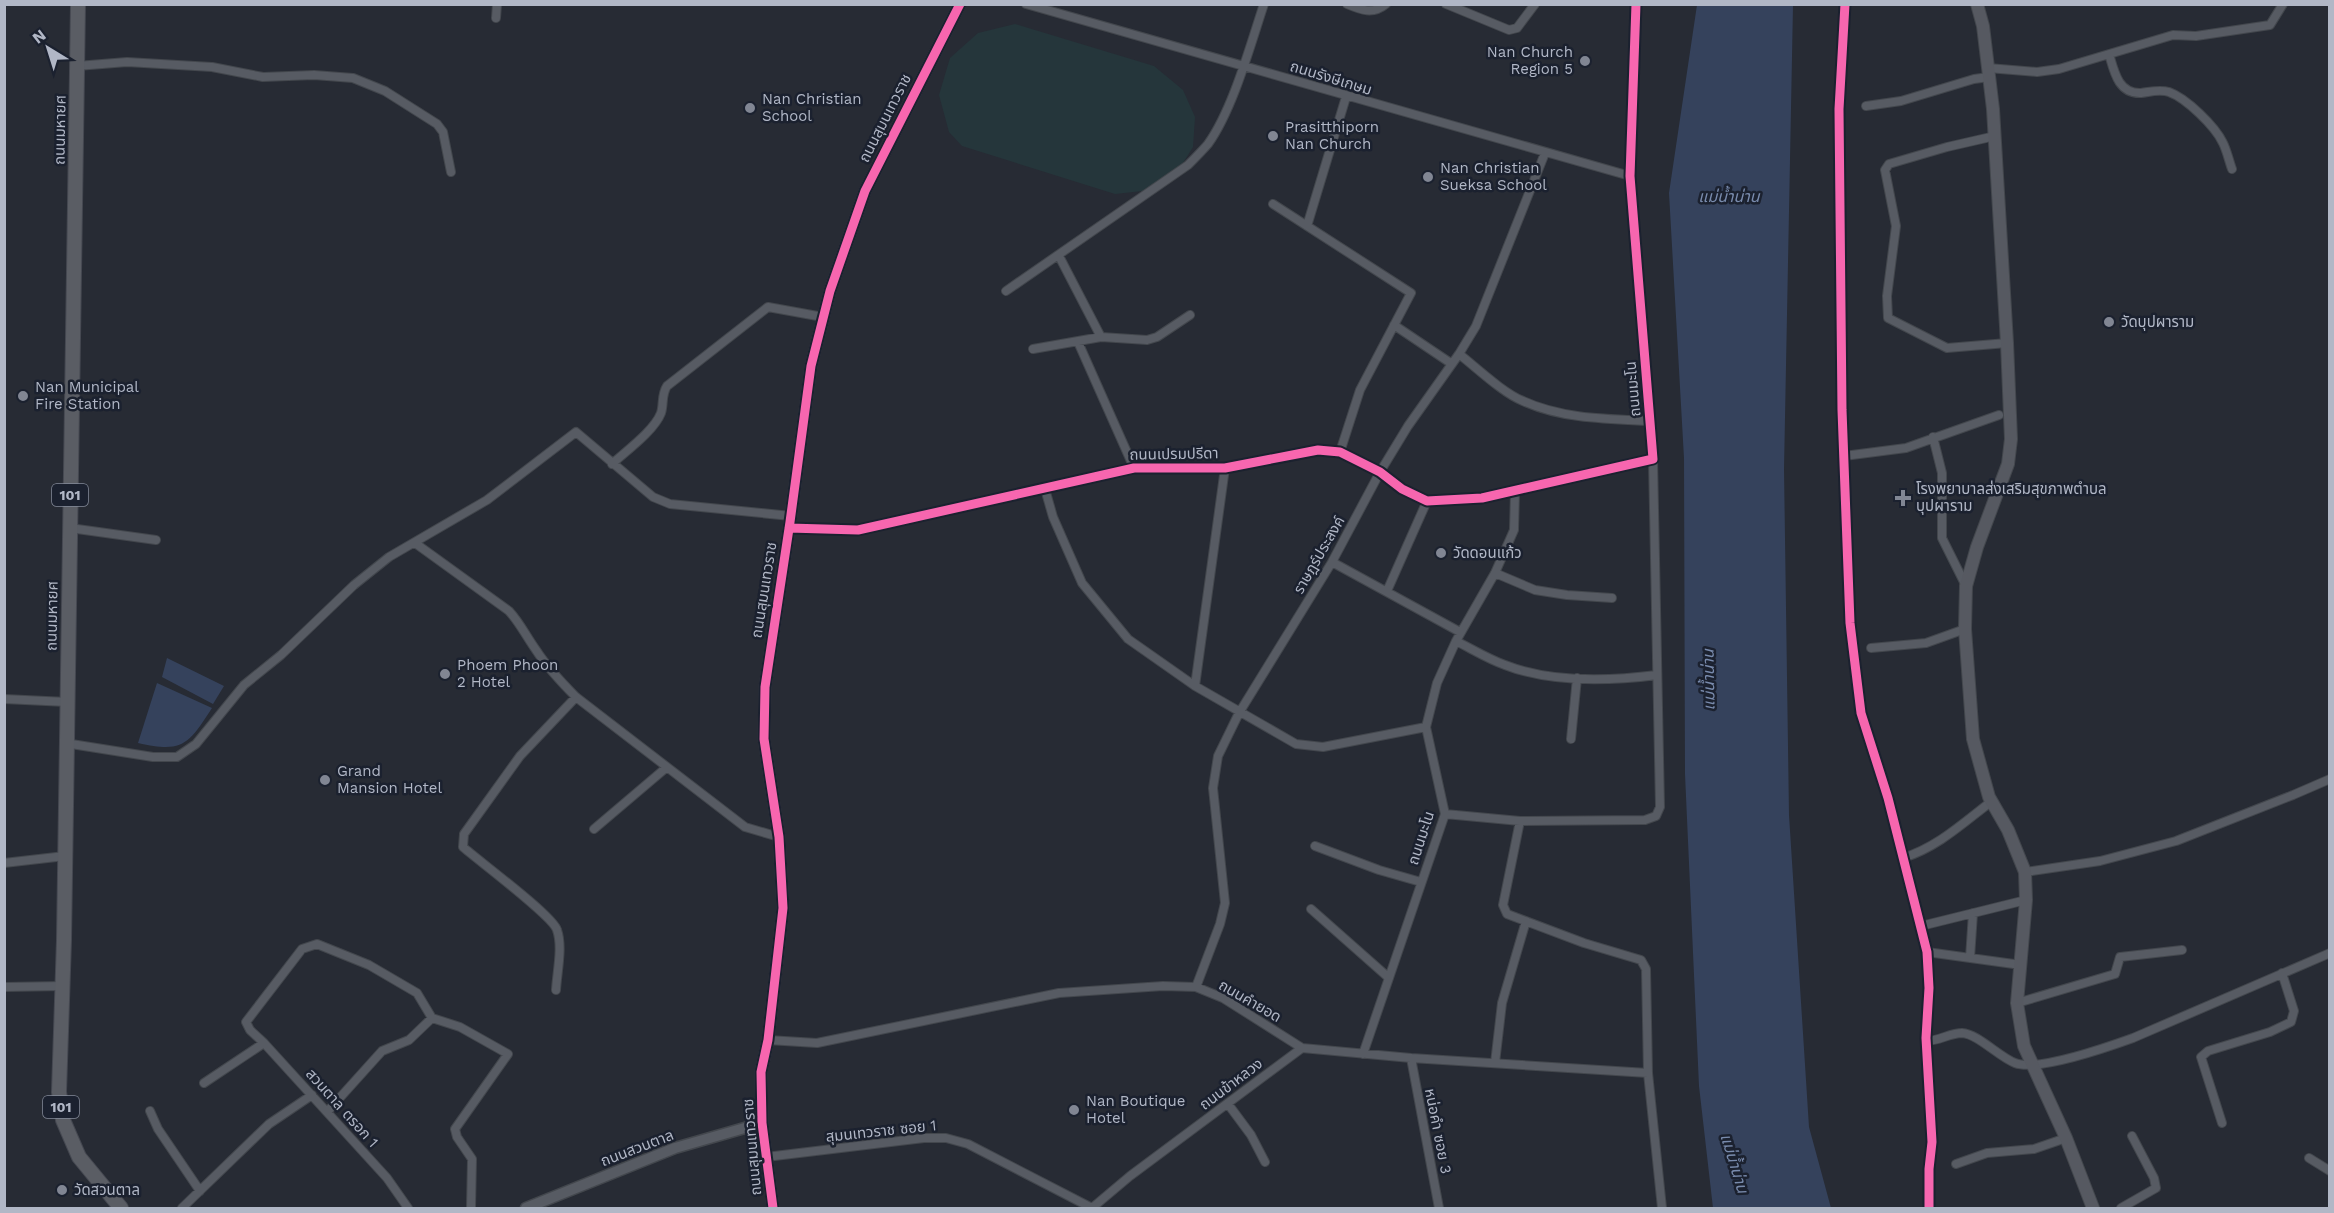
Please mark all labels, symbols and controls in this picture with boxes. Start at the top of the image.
north arrow [18,18,78,78]
text: N [29,25,50,48]
place label: Nan Church Region 5 [1487,43,1573,78]
marker: Nan Church Region 5 [1578,54,1592,68]
street label: ถนนรังษีเกษม [1288,57,1374,99]
street label: ถนนสุมนเทวราช [855,71,915,165]
place label: Nan Christian School [762,90,861,125]
street label: ถนนมหายศ [50,95,70,165]
marker: Nan Christian School [743,101,757,115]
place label: Prasitthiporn Nan Church [1285,118,1379,153]
marker: Prasitthiporn Nan Church [1266,129,1280,143]
place label: Nan Christian Sueksa School [1440,159,1547,194]
marker: Nan Christian Sueksa School [1421,170,1435,184]
water label: แม่น้ำน่าน [1698,185,1761,206]
place label: วัดบุปผาราม [2121,313,2194,331]
marker: วัดบุปผาราม [2102,315,2116,329]
street label: ถนนมะโน [1622,361,1644,417]
place label: Nan Municipal Fire Station [35,378,139,413]
marker: Nan Municipal Fire Station [16,389,30,403]
street label: ถนนเปรมปรีดา [1129,444,1219,464]
place label: โรงพยาบาลส่งเสริมสุขภาพตำบล บุปผาราม [1916,480,2107,515]
road number: 101 [52,484,88,506]
marker: โรงพยาบาลส่งเสริมสุขภาพตำบล บุปผาราม [1894,489,1912,507]
street label: ราษฎร์ประสงค์ [1290,513,1348,597]
street label: ถนนสุมนเทวราช [748,541,780,639]
place label: วัดดอนแก้ว [1453,544,1522,562]
marker: วัดดอนแก้ว [1434,546,1448,560]
street label: ถนนมหายศ [42,581,62,651]
water label: แม่น้ำน่าน [1696,648,1719,711]
place label: Phoem Phoon 2 Hotel [457,656,558,691]
marker: Phoem Phoon 2 Hotel [438,667,452,681]
place label: Grand Mansion Hotel [337,762,442,797]
marker: Grand Mansion Hotel [318,773,332,787]
street label: ถนนมะโน [1404,809,1438,867]
street label: ถนนคำยอด [1215,976,1285,1026]
street label: ถนนข้าหลวง [1196,1054,1266,1114]
street label: สวนตาล ตรอก 1 [302,1065,382,1151]
street label: หน่อคำ ซอย 3 [1421,1087,1455,1175]
place label: Nan Boutique Hotel [1086,1092,1185,1127]
road number: 101 [43,1096,79,1118]
street label: ถนนสุมนเทวราช [739,1098,765,1196]
marker: Nan Boutique Hotel [1067,1103,1081,1117]
street label: สุมนเทวราช ซอย 1 [825,1116,937,1146]
street label: ถนนสวนตาล [598,1126,676,1170]
water label: แม่น้ำน่าน [1716,1130,1755,1196]
place label: วัดสวนตาล [74,1181,140,1199]
marker: วัดสวนตาล [55,1183,69,1197]

